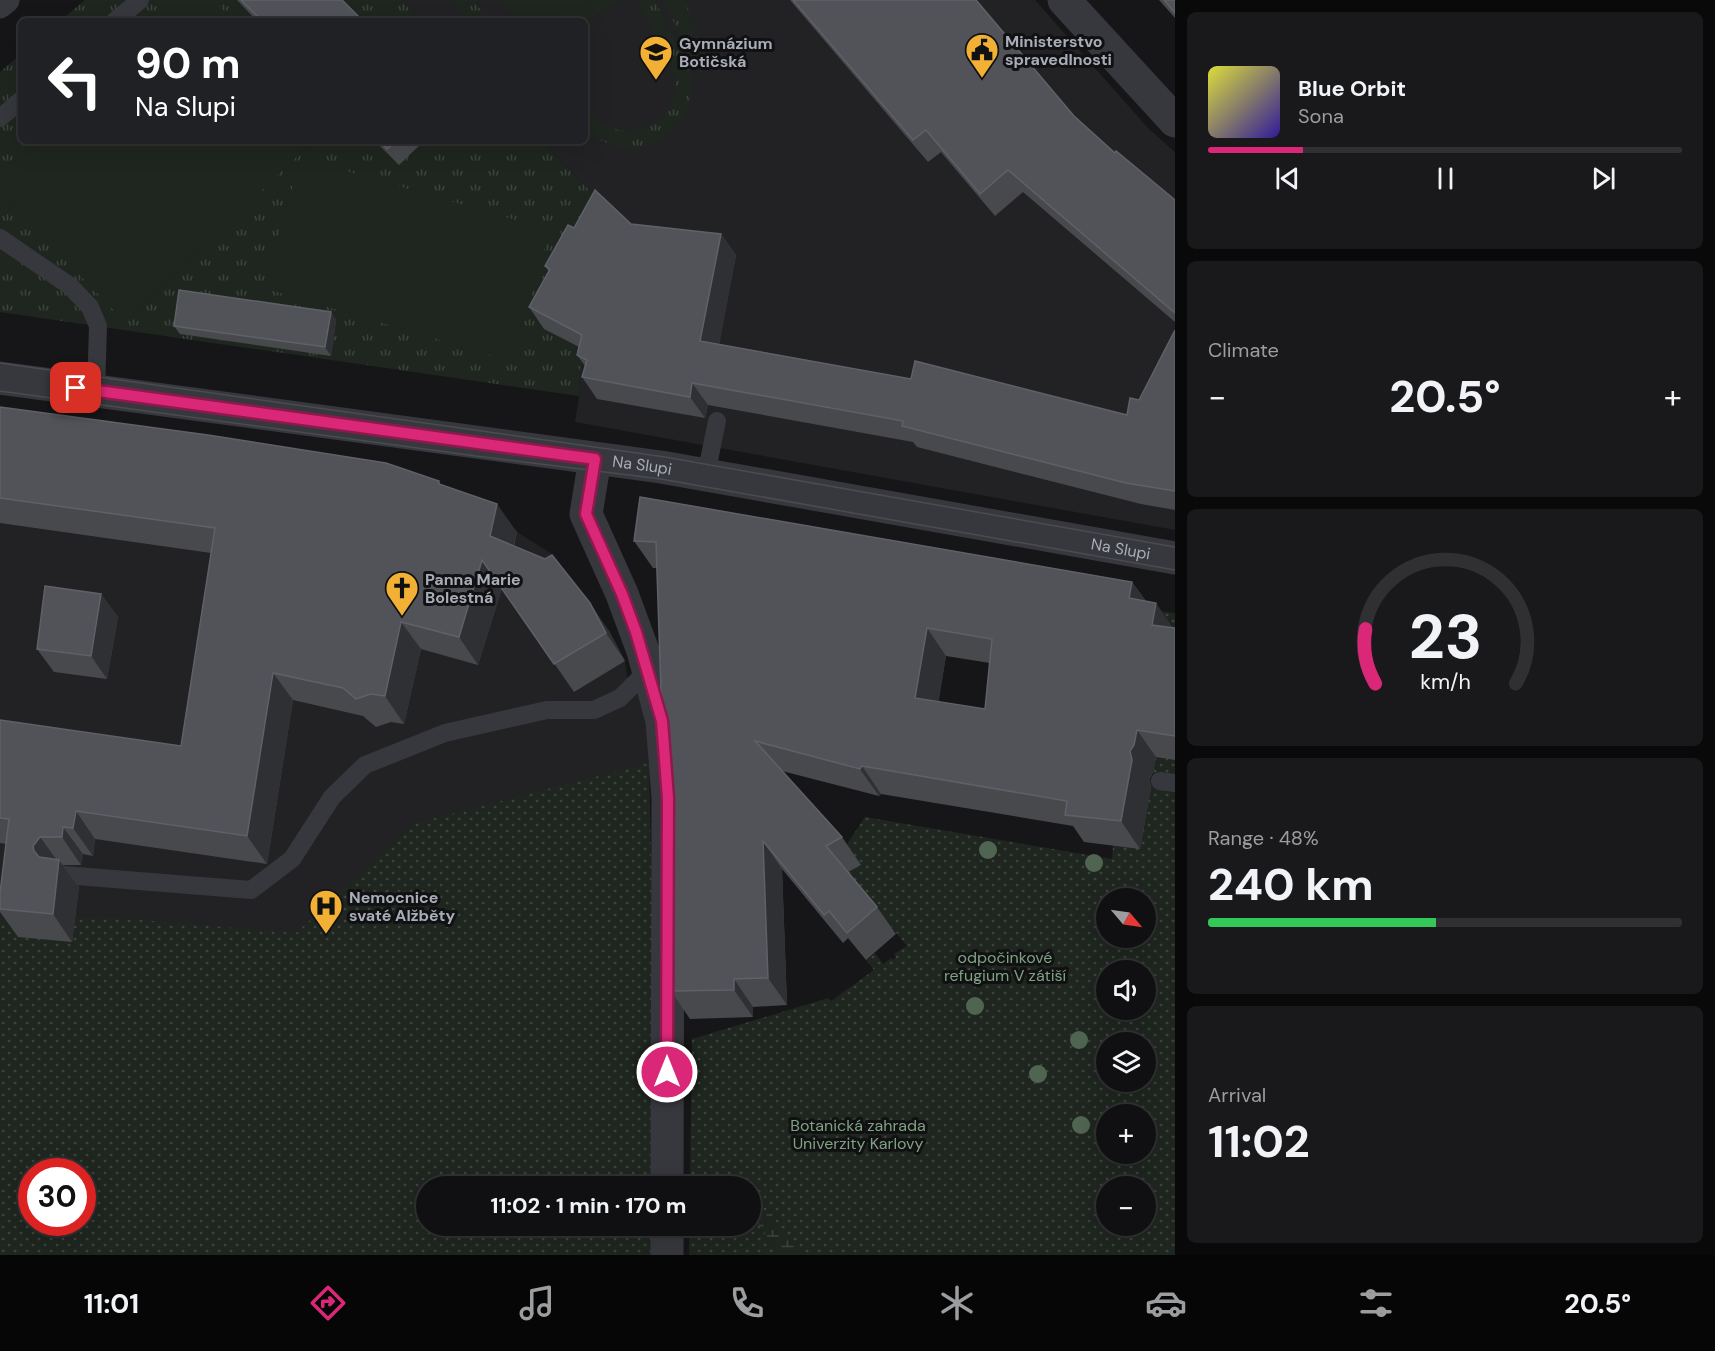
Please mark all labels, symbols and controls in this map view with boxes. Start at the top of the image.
place label: Ministerstvo spravedlnosti [1005,31,1112,70]
public building icon: Ministerstvo spravedlnosti [964,32,1000,79]
place label: Gymnázium Botičská [679,33,773,72]
school or university icon: Gymnázium Botičská [638,34,674,81]
text: 90 m [135,36,241,91]
icon: left [36,42,114,120]
text: Blue Orbit [1298,74,1406,103]
text: Na Slupi [135,89,236,124]
text: Sona [1298,103,1344,129]
icon: previous [1271,162,1304,195]
icon: pause [1429,162,1462,195]
icon: next [1587,162,1620,195]
text: Climate [1208,337,1279,363]
pin [50,362,101,413]
text: 20.5° [1389,367,1501,426]
icon: arrive [59,371,92,404]
text: − [1208,375,1226,418]
text: + [1664,375,1682,418]
street label: Na Slupi [611,450,674,479]
street label: Na Slupi [1090,533,1152,564]
place label: Panna Marie Bolestná [425,569,521,608]
church icon: Panna Marie Bolestná [384,570,420,617]
text: 23 [1408,597,1482,678]
text: km/h [1420,669,1470,697]
text: Range · 48% [1208,825,1319,851]
text: 240 km [1208,855,1374,914]
place label: Nemocnice svaté Alžběty [349,887,455,926]
hospital icon: Nemocnice svaté Alžběty [308,888,344,935]
north arrow [1096,888,1156,948]
map controls [1096,888,1156,1236]
park label: odpočinkové refugium V zátiší [944,947,1067,986]
button: sound [1096,960,1156,1020]
button: layers [1096,1032,1156,1092]
position arrow [635,1040,699,1104]
text: Arrival [1208,1082,1266,1108]
button: + [1096,1104,1156,1164]
text: 11:02 [1208,1112,1310,1171]
park label: Botanická zahrada Univerzity Karlovy [790,1115,926,1154]
speed limit sign: 30 [18,1158,96,1236]
button: − [1096,1176,1156,1236]
text: 11:02 · 1 min · 170 m [490,1191,687,1220]
icon: directions [307,1282,349,1324]
icon: music [516,1282,558,1324]
icon: phone [726,1282,768,1324]
icon: climate [936,1282,978,1324]
icon: car [1145,1282,1187,1324]
icon: filters [1355,1282,1397,1324]
text: 11:01 [84,1286,139,1321]
text: 20.5° [1564,1286,1631,1321]

